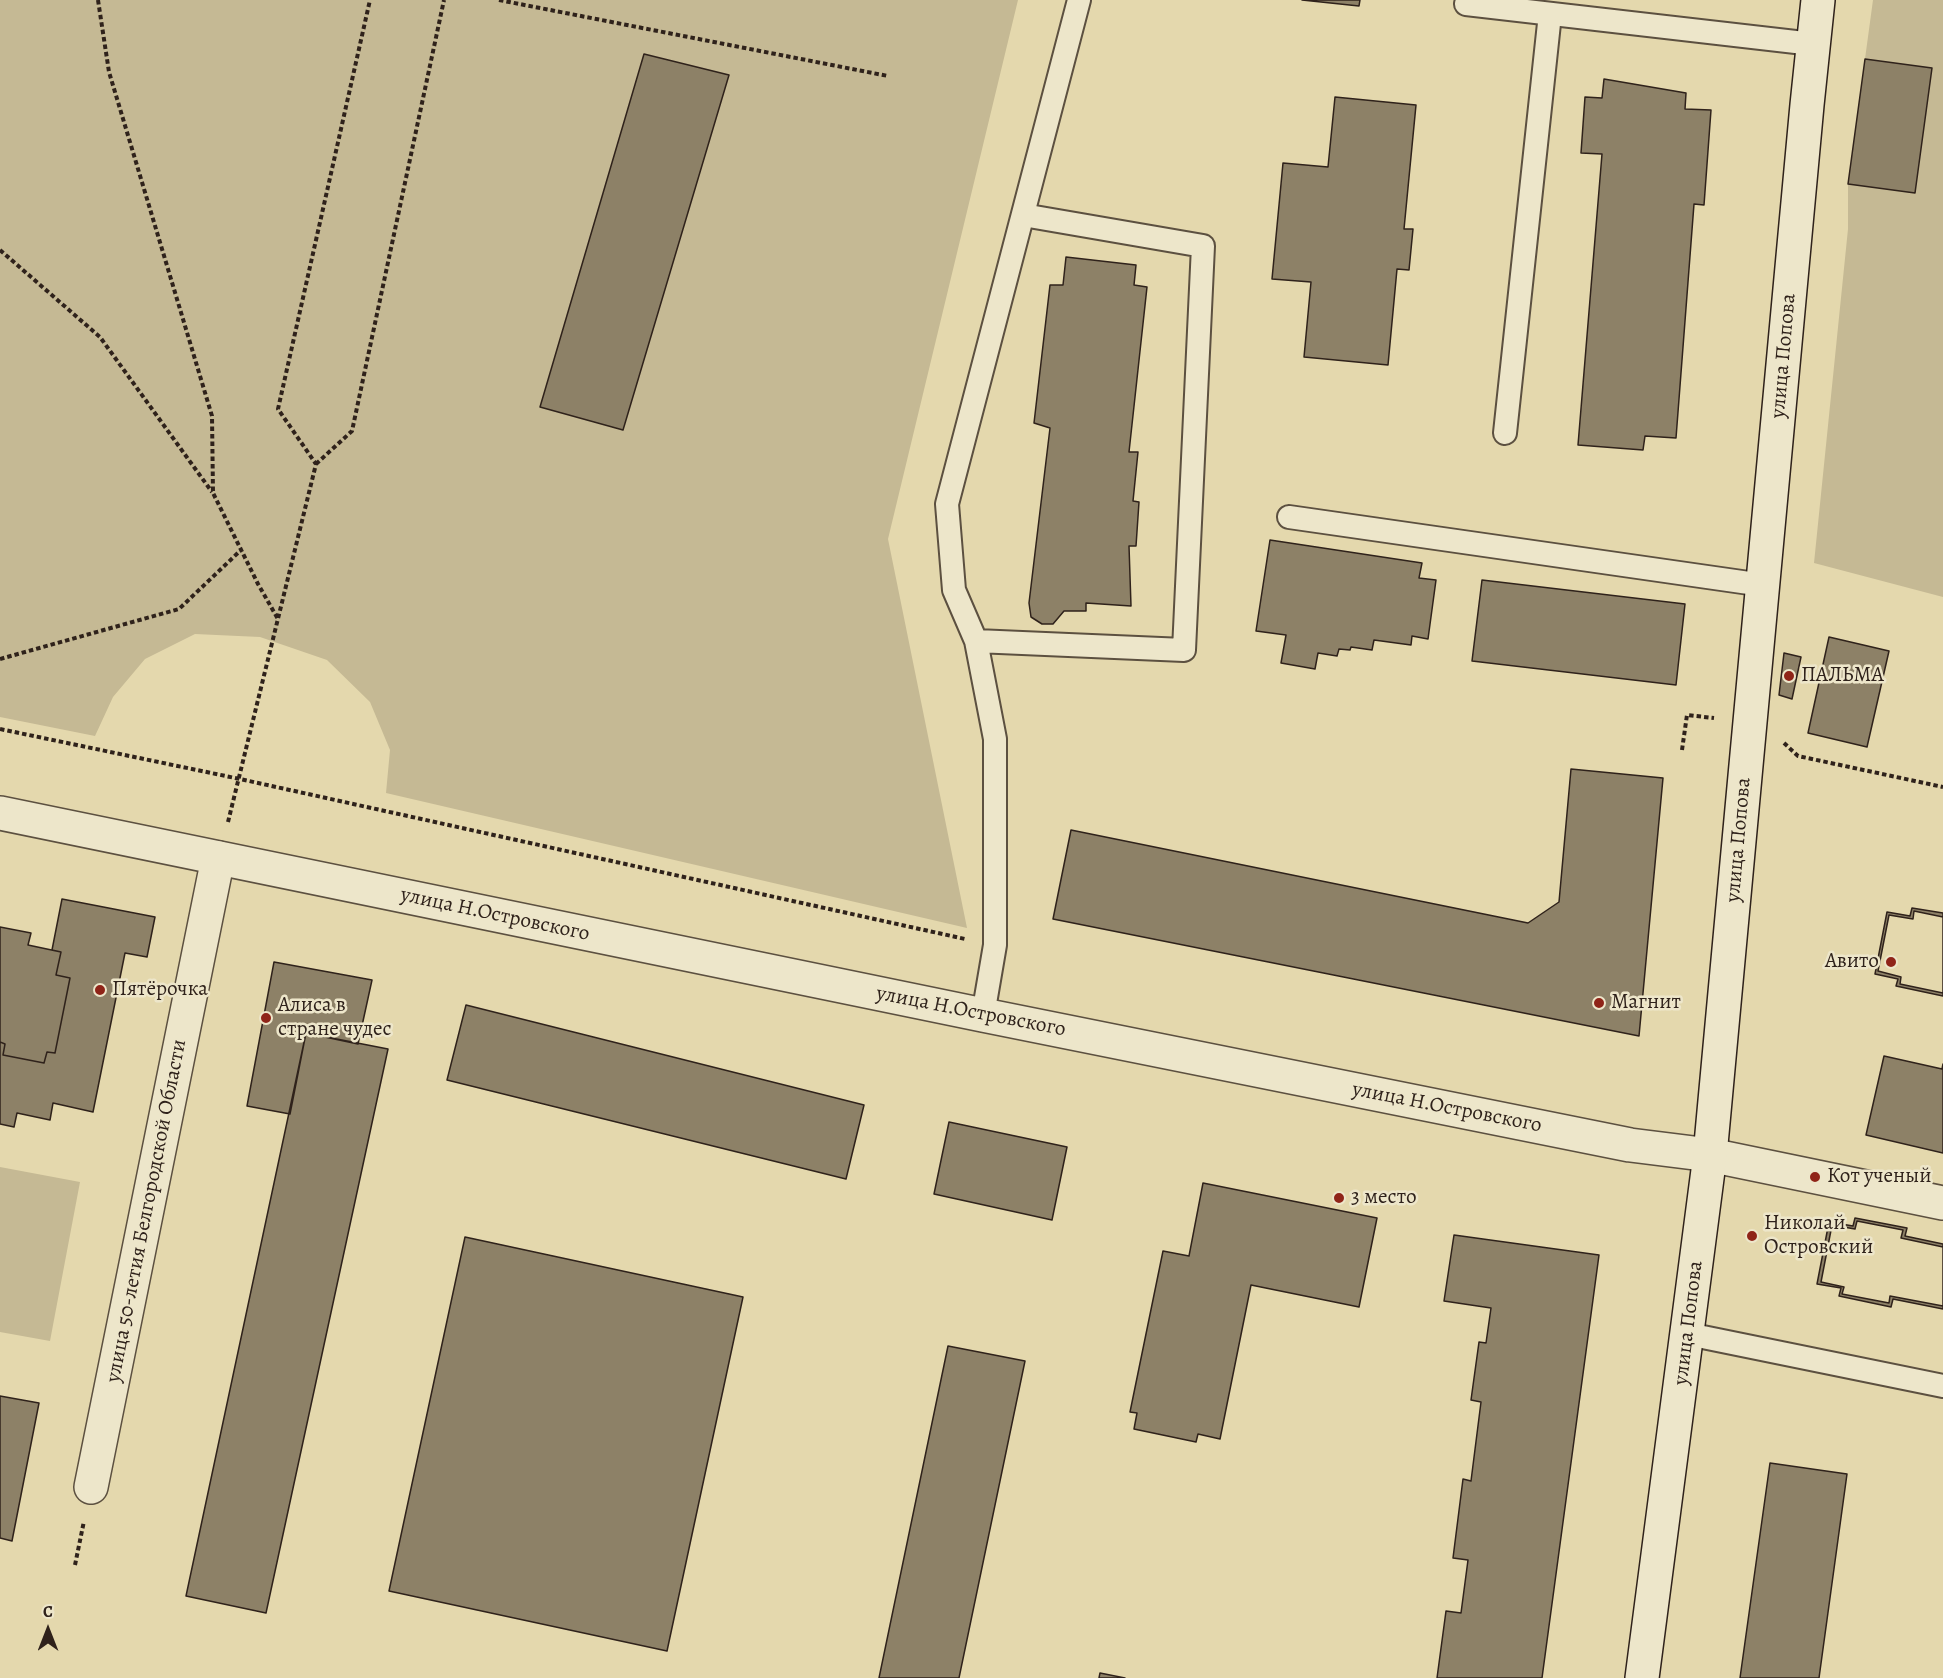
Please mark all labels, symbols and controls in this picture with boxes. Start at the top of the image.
street label: улица Попова [1766,293,1802,419]
place label: ПАЛЬМА [1801,663,1884,689]
marker: ПАЛЬМА [1782,669,1796,683]
street label: улица Попова [1721,777,1757,903]
street label: улица Н.Островского [398,883,592,947]
place label: Авито [1825,949,1879,975]
marker: Авито [1884,955,1898,969]
place label: Пятёрочка [112,977,208,1003]
street label: улица Н.Островского [874,981,1068,1043]
marker: Пятёрочка [93,983,107,997]
place label: Магнит [1611,990,1681,1016]
place label: Алиса в стране чудес [278,993,392,1043]
marker: Магнит [1592,996,1606,1010]
marker: Алиса в стране чудес [259,1011,273,1025]
street label: улица 50-летия Белгородской Области [101,1037,193,1385]
street label: улица Н.Островского [1350,1077,1544,1139]
place label: Кот ученый [1827,1164,1932,1190]
marker: Кот ученый [1808,1170,1822,1184]
place label: 3 место [1351,1185,1417,1211]
marker: 3 место [1332,1191,1346,1205]
place label: Николай Островский [1764,1211,1873,1261]
marker: Николай Островский [1745,1229,1759,1243]
street label: улица Попова [1669,1259,1709,1387]
north arrow [18,1600,78,1660]
text: С [43,1601,53,1623]

